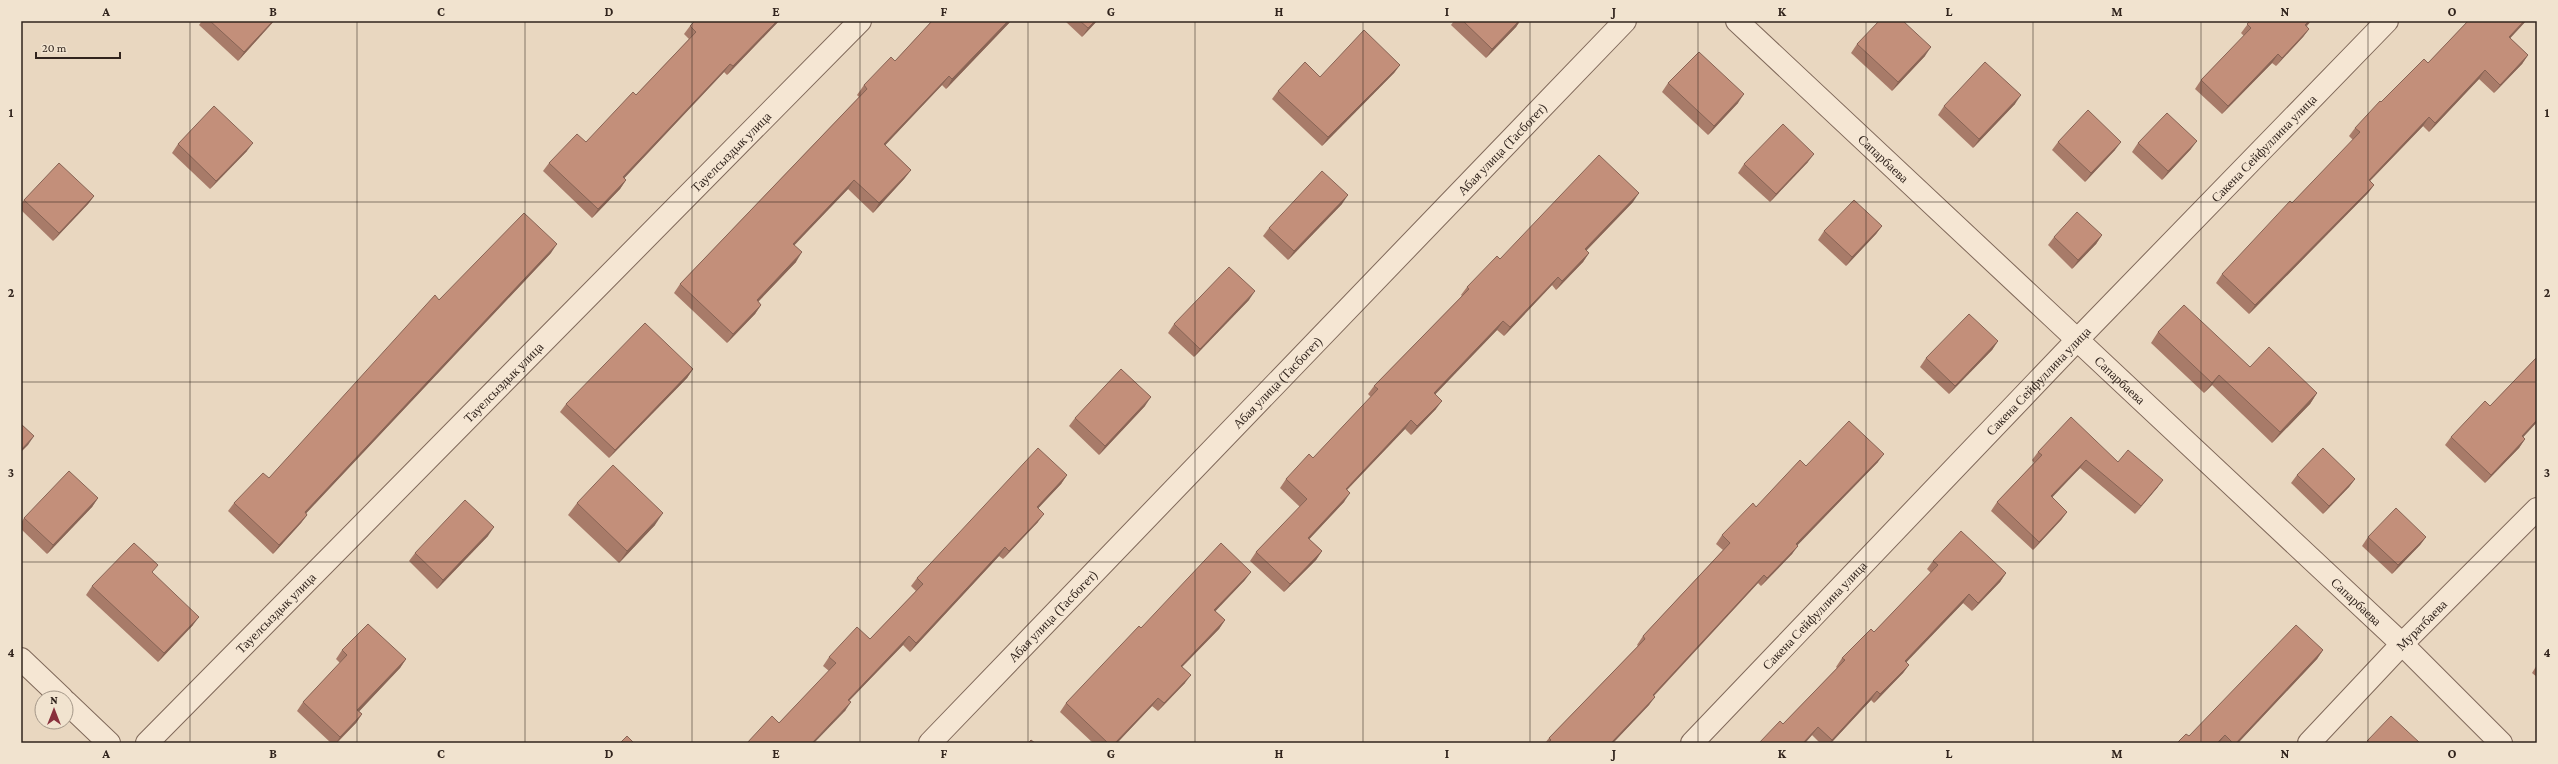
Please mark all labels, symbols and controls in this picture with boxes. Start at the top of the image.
text: A [101,4,110,19]
text: B [269,4,277,19]
text: C [437,4,445,19]
text: D [605,4,614,19]
text: E [772,4,780,19]
text: F [941,4,948,19]
text: G [1107,4,1115,19]
text: H [1275,4,1284,19]
text: I [1445,4,1449,19]
text: J [1610,4,1616,19]
text: K [1778,4,1787,19]
text: L [1946,4,1953,19]
text: M [2111,4,2123,19]
text: N [2281,4,2290,19]
text: O [2448,4,2457,19]
scale bar [36,34,120,60]
text: 20 m [42,41,67,55]
street label: Сакена Сейфуллина улица [2208,91,2319,205]
street label: Абая улица (Тасбогет) [1454,99,1551,198]
text: 1 [9,105,14,120]
text: 1 [2545,105,2550,120]
street label: Тауелсыздык улица [688,108,774,195]
street label: Сапарбаева [1855,131,1912,186]
text: 2 [8,285,15,300]
text: 2 [2544,285,2551,300]
street label: Сакена Сейфуллина улица [1983,323,2094,438]
street label: Абая улица (Тасбогет) [1230,333,1326,431]
street label: Тауелсыздык улица [460,339,546,426]
street label: Сапарбаева [2092,353,2149,407]
text: 3 [8,465,14,480]
text: 3 [2544,465,2550,480]
street label: Сакена Сейфуллина улица [1759,557,1870,672]
street label: Абая улица (Тасбогет) [1005,566,1101,665]
street label: Тауелсыздык улица [233,569,319,656]
street label: Сапарбаева [2328,574,2385,629]
street label: Муратбаева [2393,596,2450,653]
text: 4 [7,645,15,660]
text: 4 [2543,645,2551,660]
north arrow [34,690,74,730]
text: N [50,694,58,706]
text: A [101,746,110,761]
text: B [269,746,277,761]
text: C [437,746,445,761]
text: D [605,746,614,761]
text: E [772,746,780,761]
text: F [941,746,948,761]
text: G [1107,746,1115,761]
text: H [1275,746,1284,761]
text: I [1445,746,1449,761]
text: J [1610,746,1616,761]
text: K [1778,746,1787,761]
text: L [1946,746,1953,761]
text: M [2111,746,2123,761]
text: N [2281,746,2290,761]
text: O [2448,746,2457,761]

